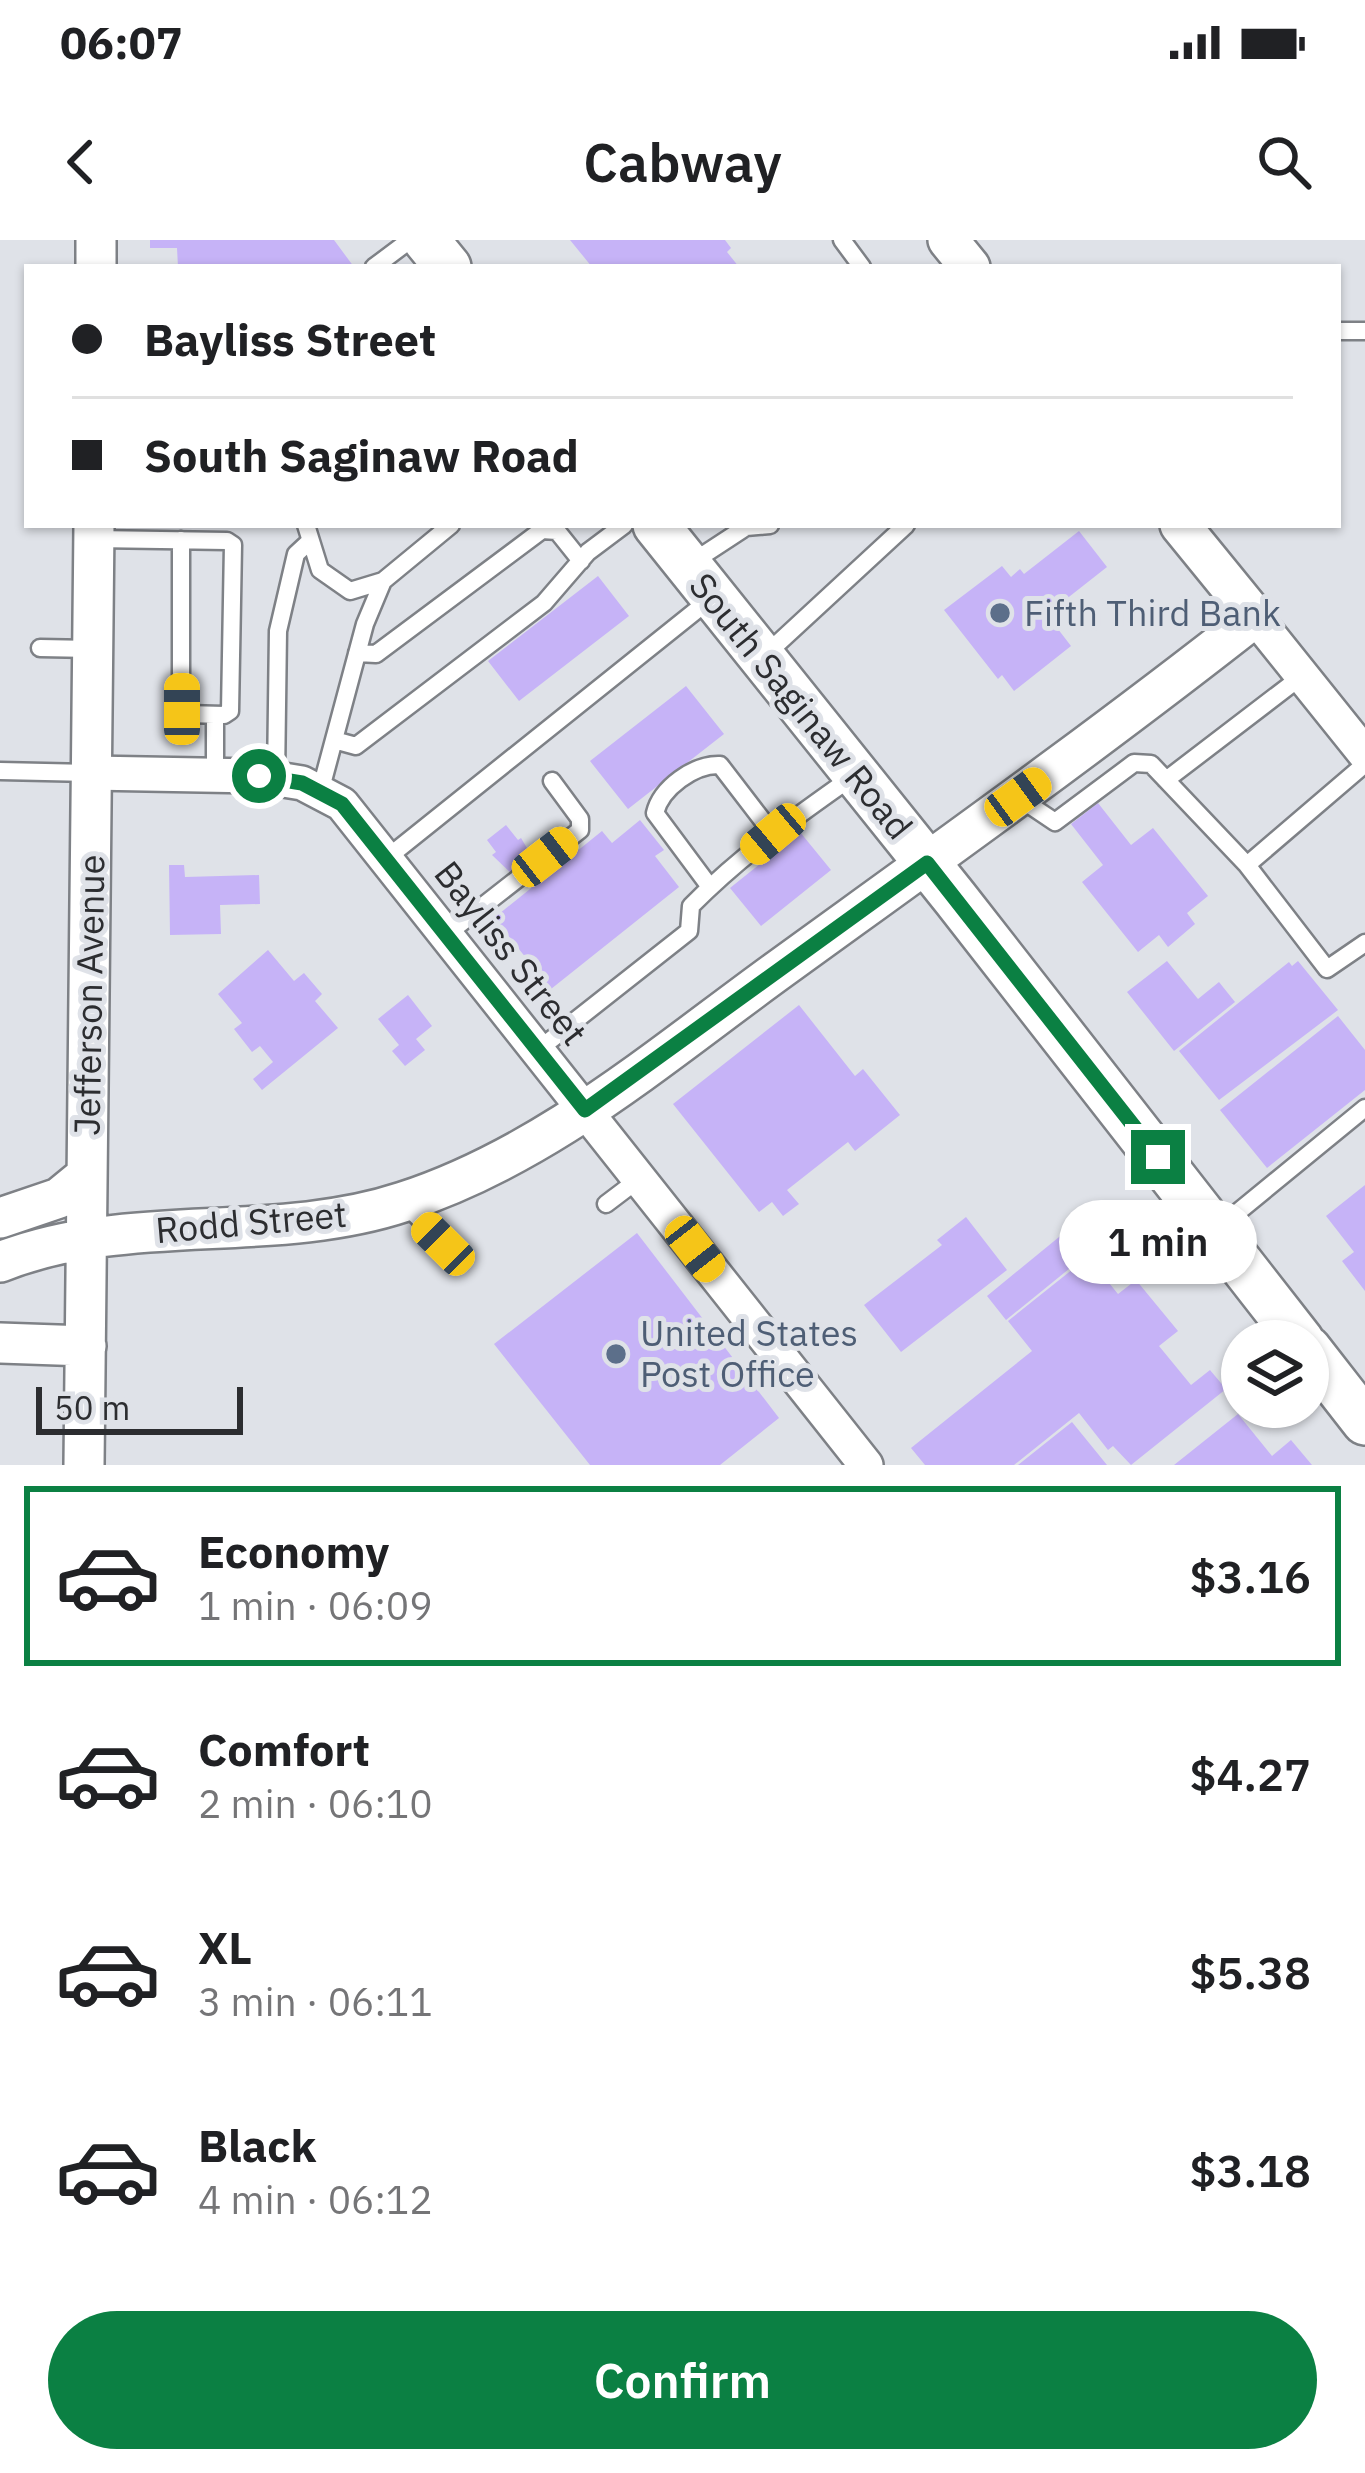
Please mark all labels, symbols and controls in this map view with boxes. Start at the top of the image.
text: 06:07 [60,13,183,71]
text: Cabway [583,127,782,197]
icon: back [48,129,114,195]
icon: search [1251,129,1317,195]
text: Bayliss Street [144,310,436,368]
text: South Saginaw Road [144,426,579,484]
street label: South Saginaw Road [679,563,923,849]
place label: Fifth Third Bank [1024,589,1281,636]
marker: Fifth Third Bank [987,600,1013,626]
car [164,673,200,745]
route start [232,749,286,803]
car [978,761,1058,833]
car [734,797,812,871]
car [506,821,584,893]
street label: Bayliss Street [425,851,598,1054]
street label: Jefferson Avenue [63,854,114,1136]
route end [1131,1130,1185,1184]
street label: Rodd Street [153,1190,348,1253]
callout: 1 min [1059,1199,1257,1283]
car [405,1206,481,1282]
car [659,1210,731,1288]
text: 1 min [1108,1216,1208,1267]
place label: United States Post Office [640,1309,858,1397]
map controls [1221,1320,1329,1428]
button: layers [1221,1320,1329,1428]
marker: United States Post Office [603,1341,629,1367]
scale bar [36,1381,243,1434]
text: 50 m [54,1386,130,1429]
icon: car [54,1522,162,1630]
text: Economy [198,1522,389,1580]
text: $3.16 [1190,1547,1311,1605]
text: 1 min · 06:09 [198,1580,433,1631]
icon: car [54,1720,162,1828]
text: Comfort [198,1720,370,1778]
text: $4.27 [1190,1745,1311,1803]
text: 2 min · 06:10 [198,1778,433,1829]
icon: car [54,1918,162,2026]
text: XL [198,1918,252,1976]
text: $5.38 [1190,1943,1311,2001]
text: 3 min · 06:11 [198,1976,433,2027]
icon: car [54,2116,162,2224]
text: Black [198,2116,317,2174]
text: $3.18 [1190,2141,1311,2199]
text: 4 min · 06:12 [198,2174,433,2225]
button: Confirm [48,2311,1317,2449]

